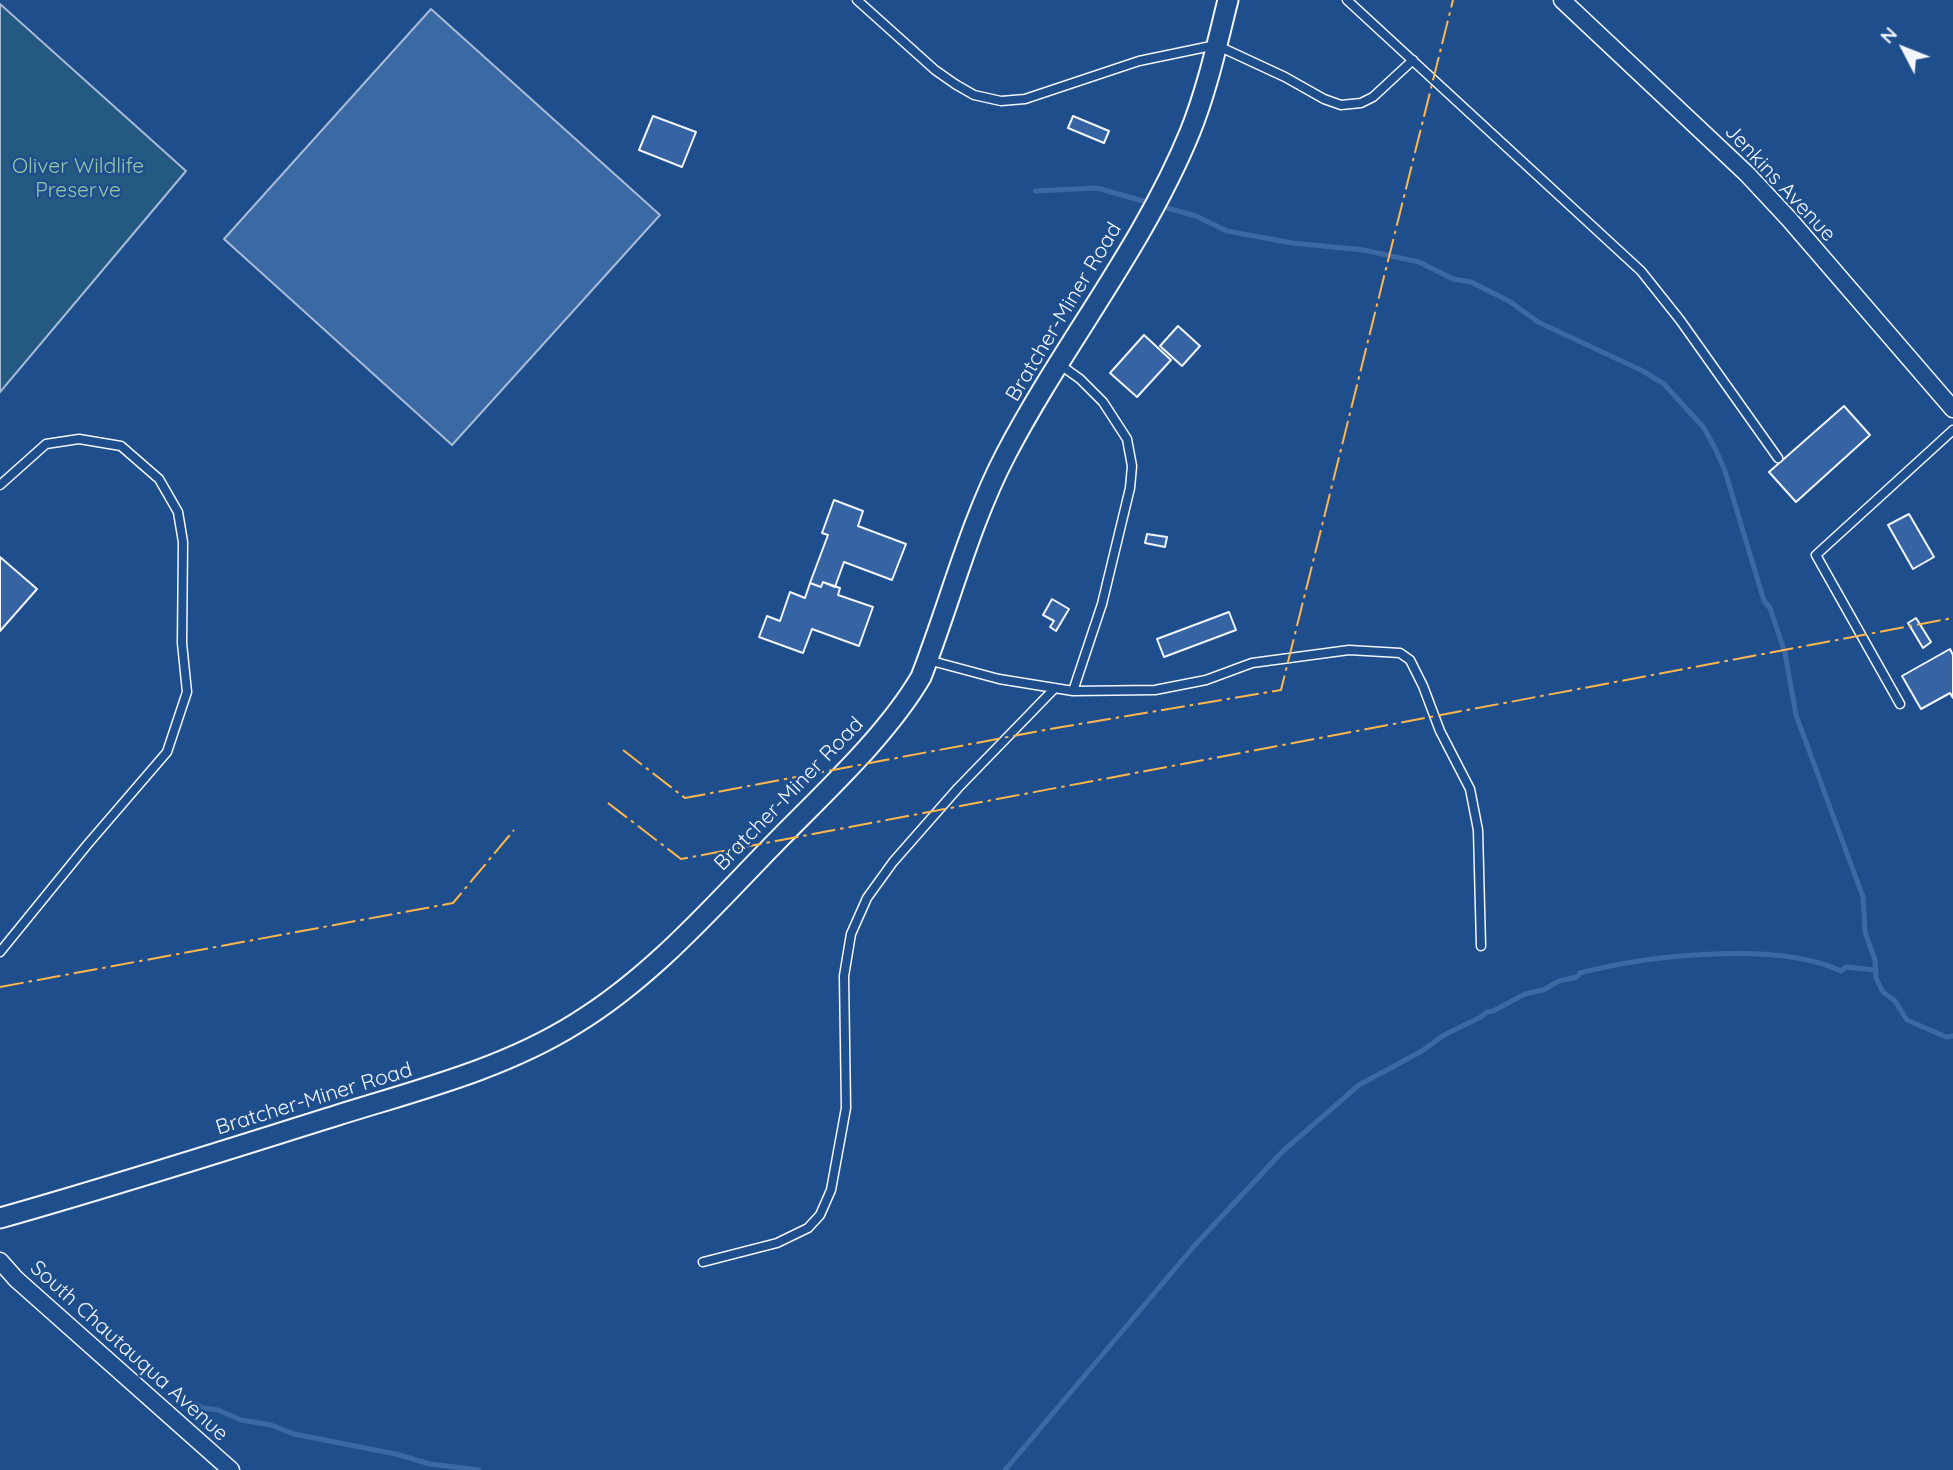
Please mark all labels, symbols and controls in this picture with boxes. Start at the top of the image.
north arrow [1869,14,1939,84]
text: N [1875,22,1902,48]
street label: Jenkins Avenue [1719,119,1841,247]
park label: Oliver Wildlife Preserve [12,154,144,204]
street label: Bratcher-Miner Road [1001,218,1127,406]
street label: Bratcher-Miner Road [709,712,869,876]
street label: Bratcher-Miner Road [213,1057,415,1141]
street label: South Chautauqua Avenue [25,1255,233,1447]

